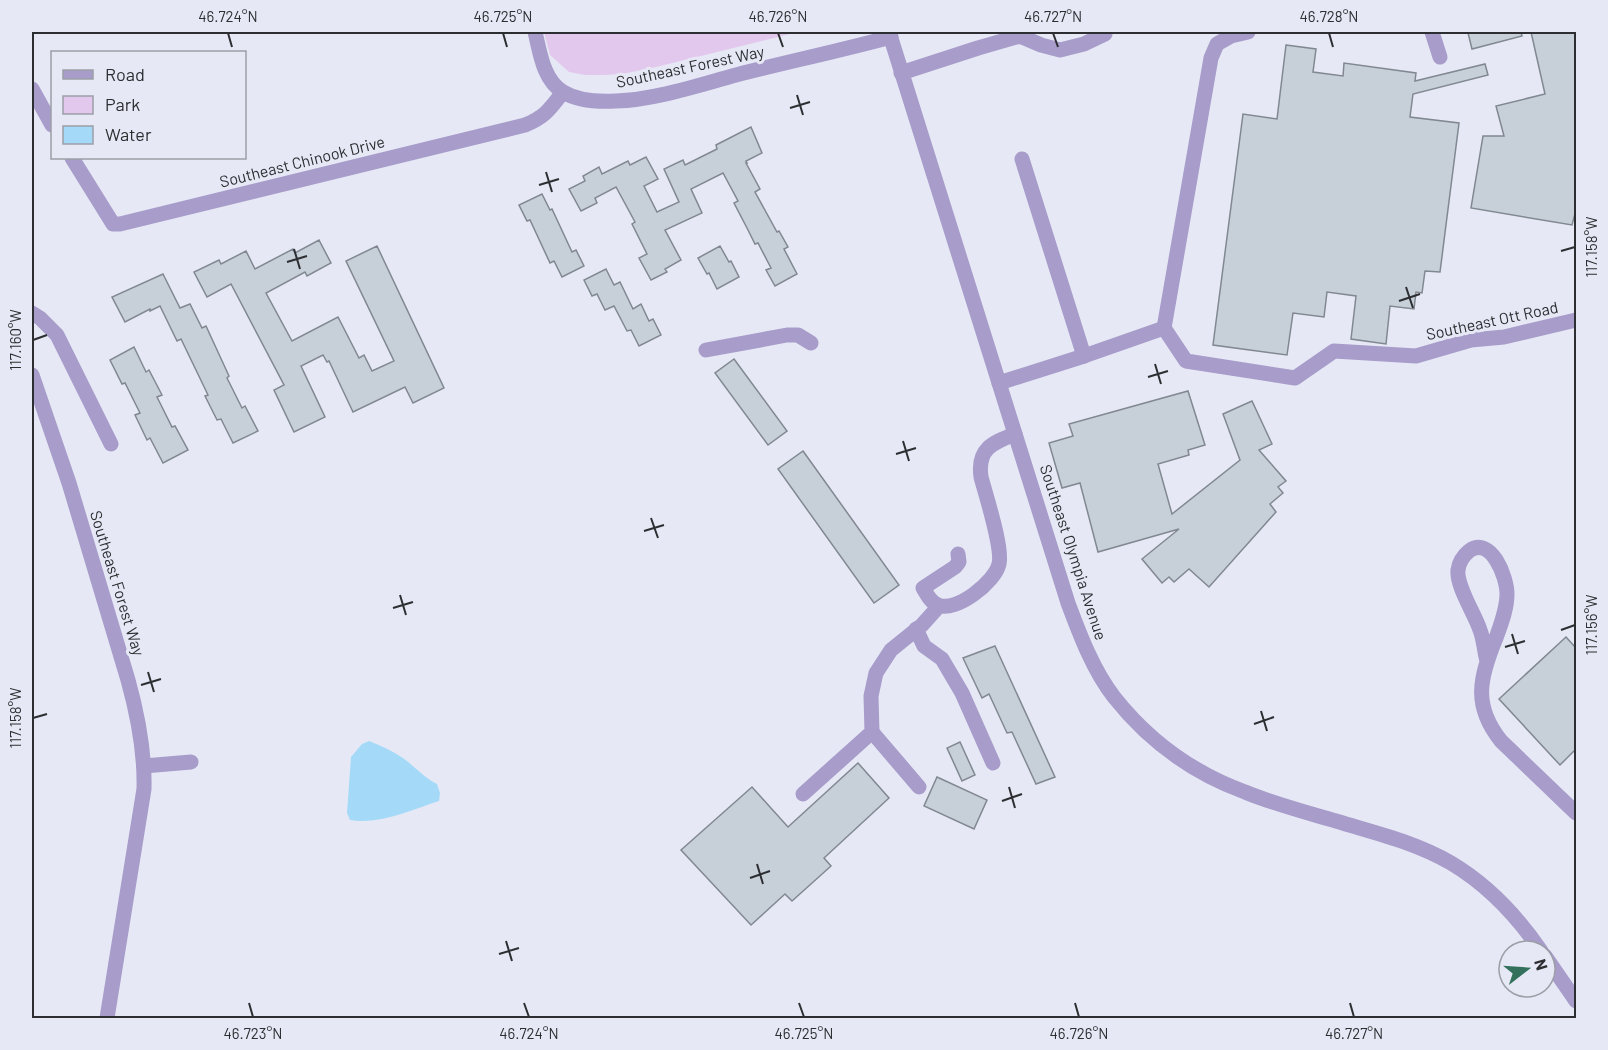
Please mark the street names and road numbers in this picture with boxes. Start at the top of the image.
street label: Southeast Forest Way [614,41,766,91]
street label: Southeast Chinook Drive [217,131,387,191]
street label: Southeast Ott Road [1424,297,1560,343]
street label: Southeast Olympia Avenue [1037,462,1111,642]
street label: Southeast Forest Way [87,508,149,659]

